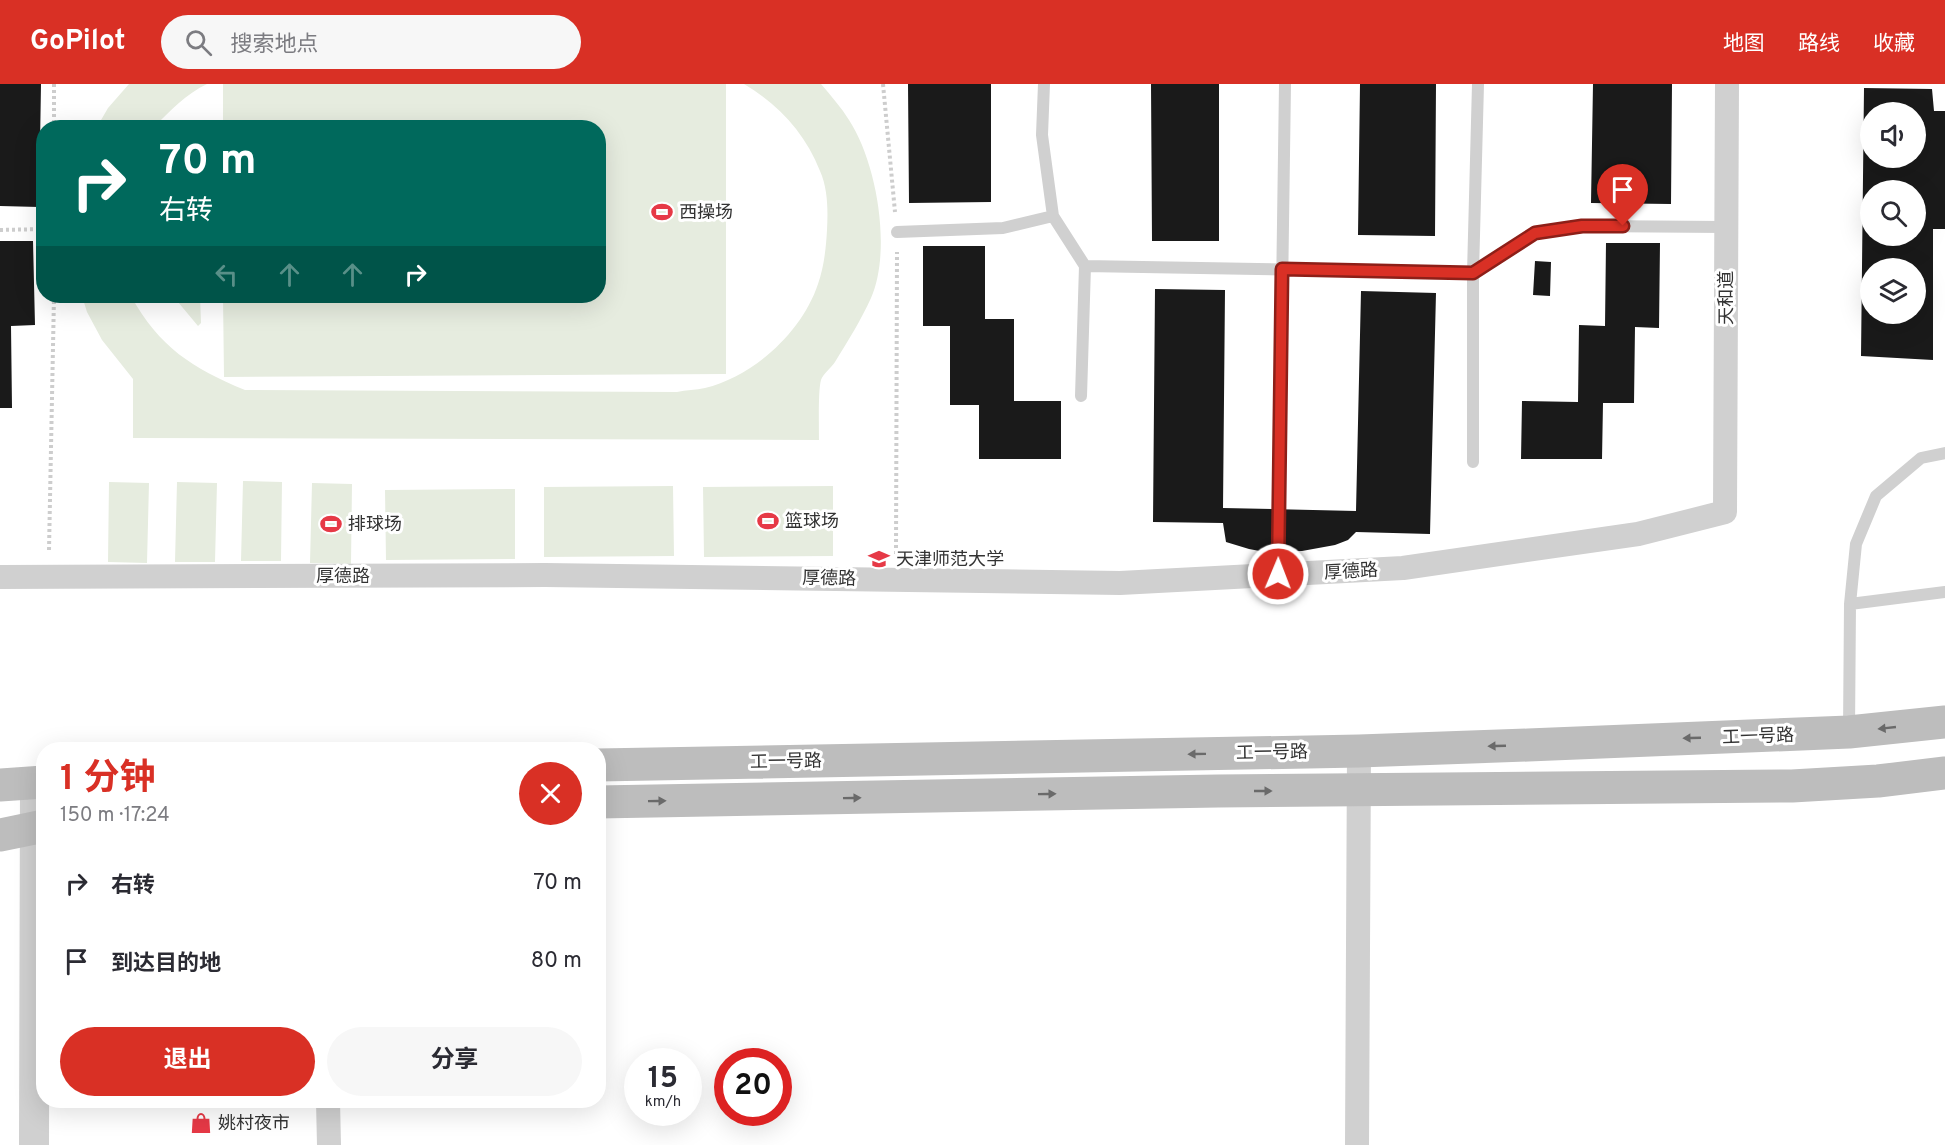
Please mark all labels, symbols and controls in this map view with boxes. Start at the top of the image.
search box [161,15,581,69]
text: GoPilot [30,24,125,60]
icon: search [182,26,215,59]
text: 地图 [1723,31,1765,58]
text: 路线 [1798,31,1840,58]
text: 收藏 [1873,31,1915,58]
text: 搜索地点 [230,32,319,59]
map controls [1860,102,1926,324]
button: sound [1860,102,1926,168]
text: 70 m [159,136,257,189]
icon: right [60,144,138,222]
pin [1597,164,1648,226]
icon: arrive [1606,173,1639,206]
button: search [1860,180,1926,246]
text: 右转 [159,195,213,229]
sports icon: 西操场 [650,200,674,224]
place label: 西操场 [679,202,733,225]
icon: left [210,258,243,291]
icon: ahead [273,258,306,291]
icon: ahead [336,258,369,291]
icon: right [399,258,432,291]
button: layers [1860,258,1926,324]
street label: 天和道 [1716,271,1739,325]
sports icon: 篮球场 [756,509,780,533]
place label: 篮球场 [785,511,839,534]
sports icon: 排球场 [319,512,343,536]
place label: 排球场 [348,514,402,537]
position arrow [1246,542,1310,606]
school or university icon: 天津师范大学 [867,547,891,571]
place label: 天津师范大学 [896,549,1004,572]
street label: 厚德路 [1324,560,1379,585]
street label: 厚德路 [316,566,370,589]
street label: 厚德路 [802,568,856,591]
one-way arrow [1877,723,1896,733]
street label: 工一号路 [1722,725,1794,750]
one-way arrow [1683,734,1702,743]
street label: 工一号路 [1236,741,1308,766]
one-way arrow [1488,742,1507,751]
one-way arrow [1188,749,1207,758]
street label: 工一号路 [750,750,822,775]
text: 1 分钟 [60,757,155,803]
button: close [519,762,582,825]
one-way arrow [1253,786,1272,796]
one-way arrow [1037,789,1056,799]
one-way arrow [842,793,861,802]
one-way arrow [647,796,666,806]
text: 150 m · 17:24 [60,803,170,829]
icon: right [60,867,93,900]
text: 70 m [533,870,582,897]
text: 右转 [111,873,155,900]
icon: arrive [60,945,93,978]
text: 80 m [531,948,582,975]
text: 到达目的地 [111,951,221,978]
button: 退出 [60,1027,315,1096]
button: 分享 [327,1027,582,1096]
speed limit sign: 20 [714,1048,792,1126]
text: 15 [648,1061,678,1098]
text: km/h [645,1093,681,1112]
shop icon: 姚村夜市 [189,1111,213,1135]
place label: 姚村夜市 [218,1113,290,1136]

